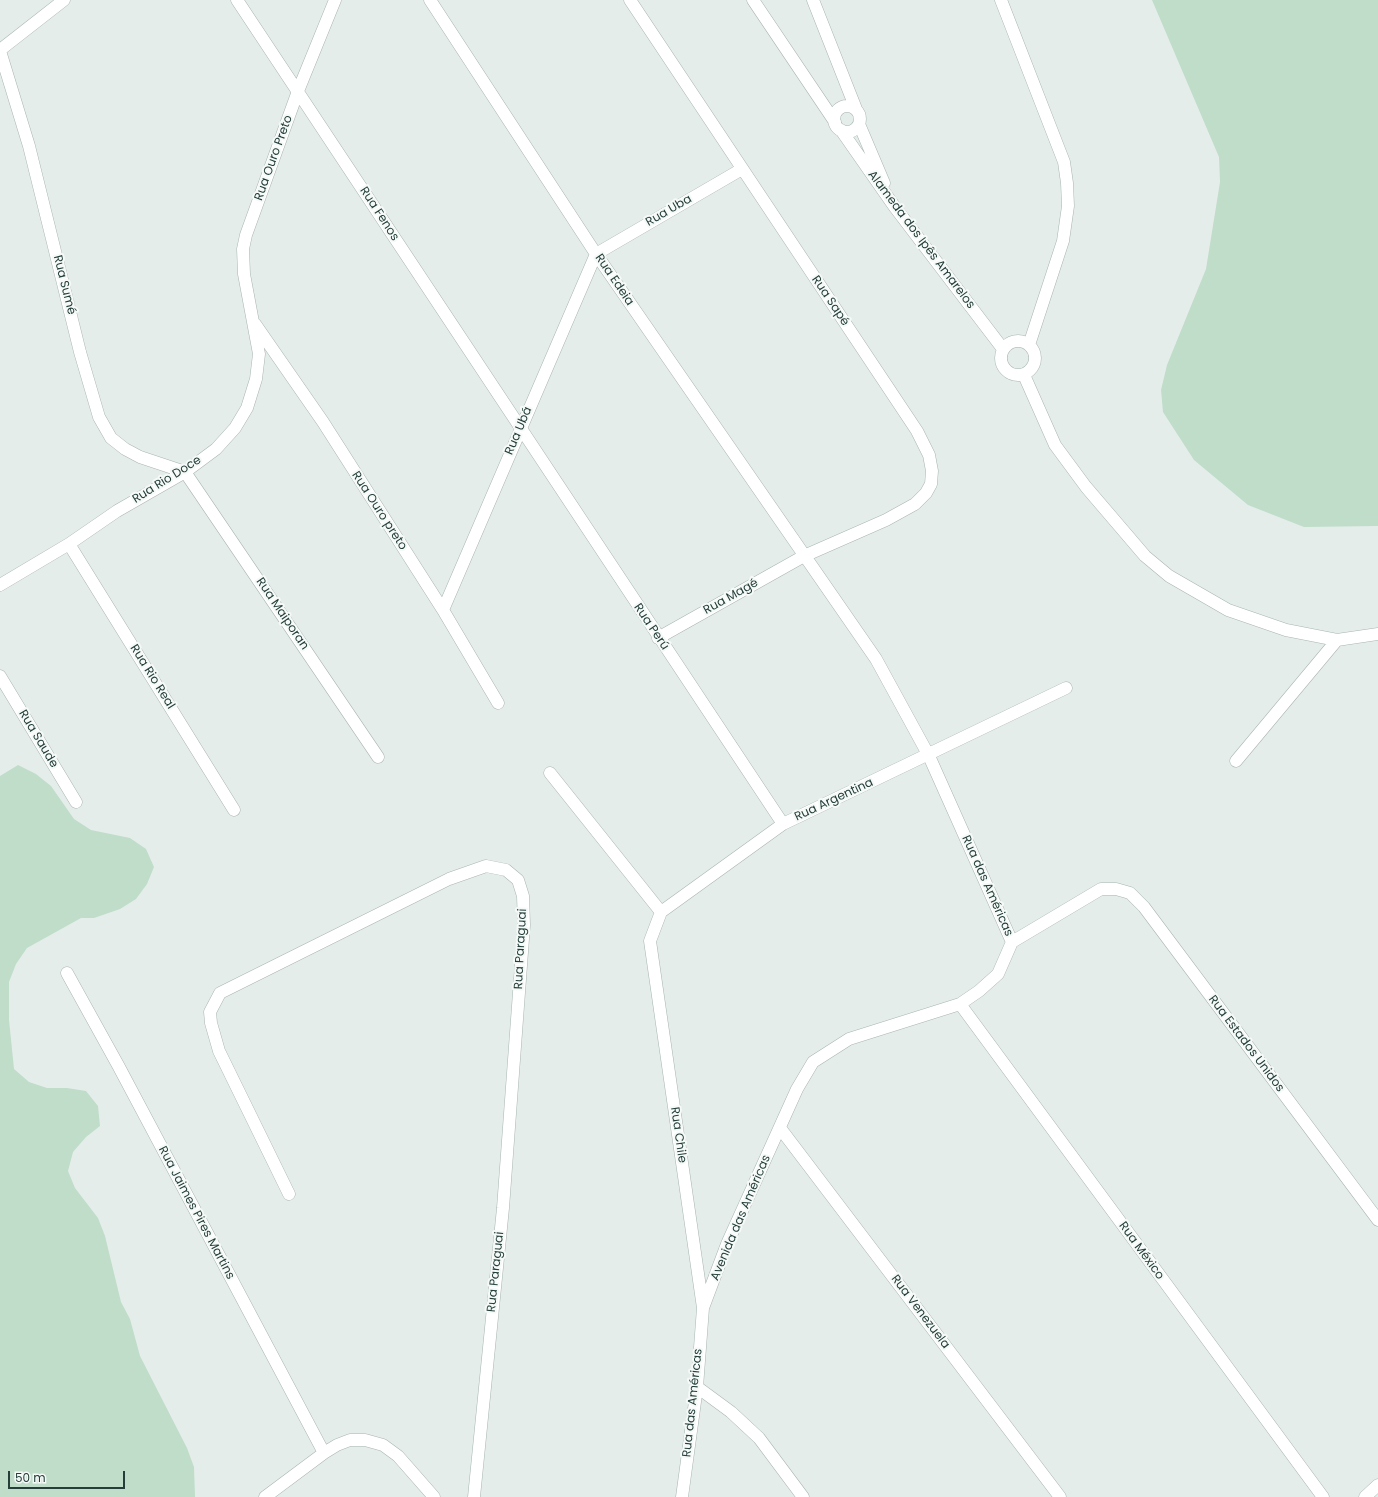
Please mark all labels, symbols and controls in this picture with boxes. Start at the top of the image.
street label: Rua Ouro Preto [252,113,296,203]
street label: Alameda dos Ipês Amarelos [864,168,978,312]
street label: Rua Fenos [356,184,402,244]
street label: Rua Uba [643,192,695,230]
street label: Rua Edeia [592,251,636,309]
street label: Rua Sumé [50,254,78,316]
street label: Rua Sapé [808,273,852,329]
street label: Rua Ubá [502,405,536,457]
street label: Rua Rio Doce [130,453,204,507]
street label: Rua Ouro preto [348,469,410,553]
street label: Rua Maiporan [253,575,311,653]
street label: Rua Magé [701,576,761,618]
street label: Rua Perú [630,601,672,653]
street label: Rua Rio Real [126,642,178,712]
street label: Rua Saude [15,708,61,770]
street label: Rua Argentina [792,775,876,825]
street label: Rua das Américas [958,833,1016,939]
street label: Rua Paraguai [512,908,530,990]
street label: Rua Estados Unidos [1205,993,1287,1095]
street label: Rua Chile [667,1106,689,1164]
street label: Rua Jaimes Pires Martins [155,1144,237,1282]
street label: Avenida das Américas [708,1153,774,1283]
street label: Rua México [1115,1219,1167,1283]
street label: Rua Paraguai [485,1231,507,1313]
street label: Rua Venezuela [888,1272,952,1352]
street label: Rua das Américas [680,1348,706,1458]
scale bar [10,1463,127,1489]
text: 50 m [15,1469,46,1486]

